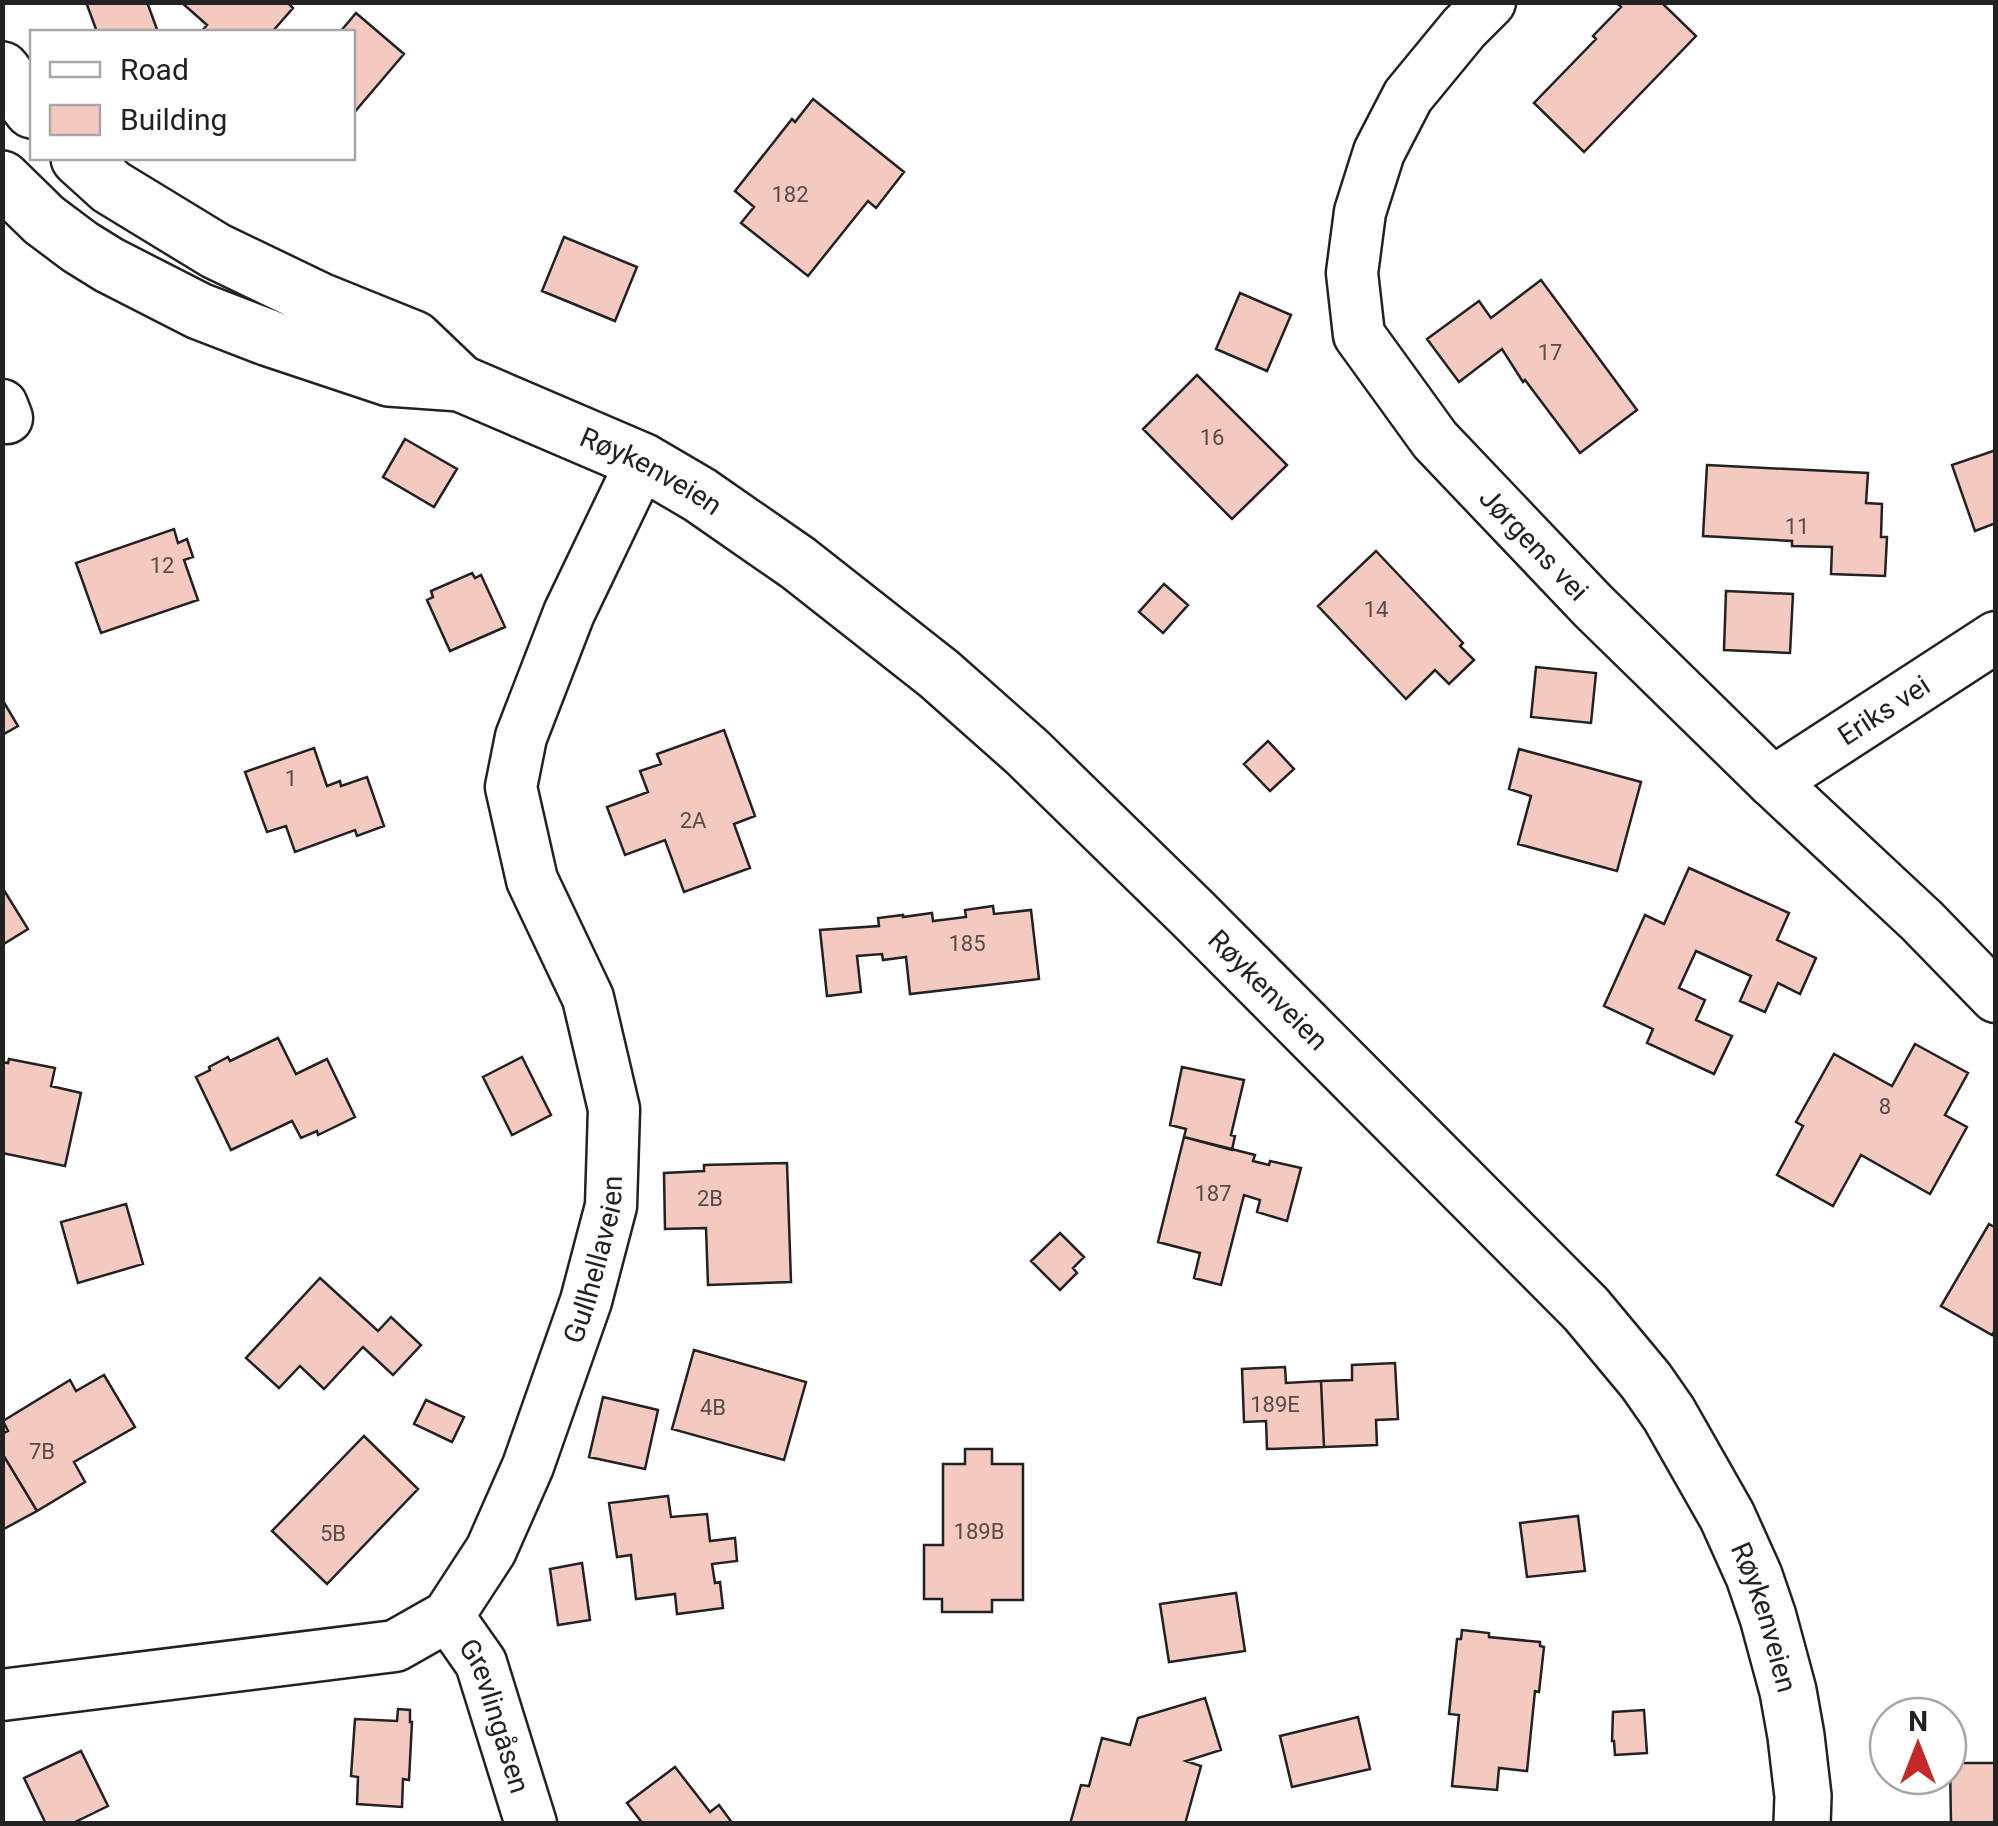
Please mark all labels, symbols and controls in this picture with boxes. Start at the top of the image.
legend [30,30,355,160]
text: Road [120,52,189,87]
text: Building [120,102,227,137]
house number: 182 [771,182,809,207]
house number: 17 [1538,340,1562,365]
street label: Røykenveien [575,420,728,522]
house number: 16 [1200,425,1224,450]
street label: Jørgens vei [1473,481,1595,607]
house number: 11 [1785,514,1809,539]
house number: 12 [150,553,174,578]
house number: 14 [1364,597,1388,622]
street label: Eriks vei [1832,668,1936,752]
house number: 1 [285,766,297,791]
house number: 2A [680,808,707,833]
street label: Røykenveien [1202,923,1335,1057]
house number: 185 [948,931,986,956]
house number: 8 [1879,1094,1891,1119]
street label: Gullhellaveien [556,1175,628,1348]
house number: 187 [1194,1181,1232,1206]
house number: 2B [697,1186,723,1211]
house number: 189E [1250,1392,1300,1417]
house number: 4B [700,1395,726,1420]
house number: 7B [29,1439,55,1464]
house number: 189B [954,1519,1004,1544]
house number: 5B [320,1521,346,1546]
street label: Røykenveien [1724,1537,1804,1696]
street label: Grevlingåsen [452,1632,537,1797]
north arrow [1868,1696,1968,1796]
text: N [1908,1705,1928,1738]

